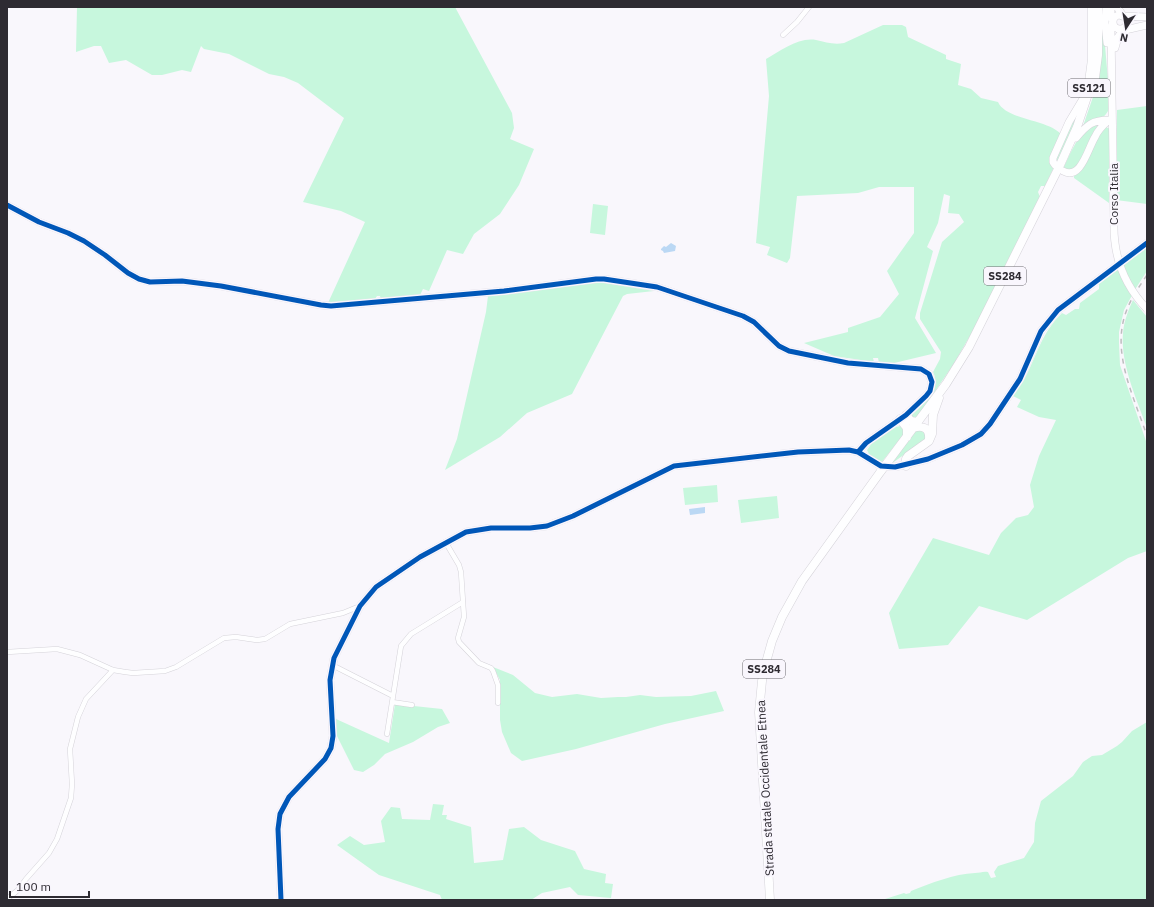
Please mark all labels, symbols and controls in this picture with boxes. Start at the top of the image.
north arrow [1106,8,1146,48]
text: N [1119,30,1129,45]
road number: SS121 [1068,79,1110,97]
street label: Corso Italia [1106,162,1121,225]
road number: SS284 [984,267,1026,285]
road number: SS284 [743,660,785,678]
street label: Strada statale Occidentale Etnea [753,699,777,876]
scale bar [10,873,89,899]
text: 100 m [16,879,51,894]

